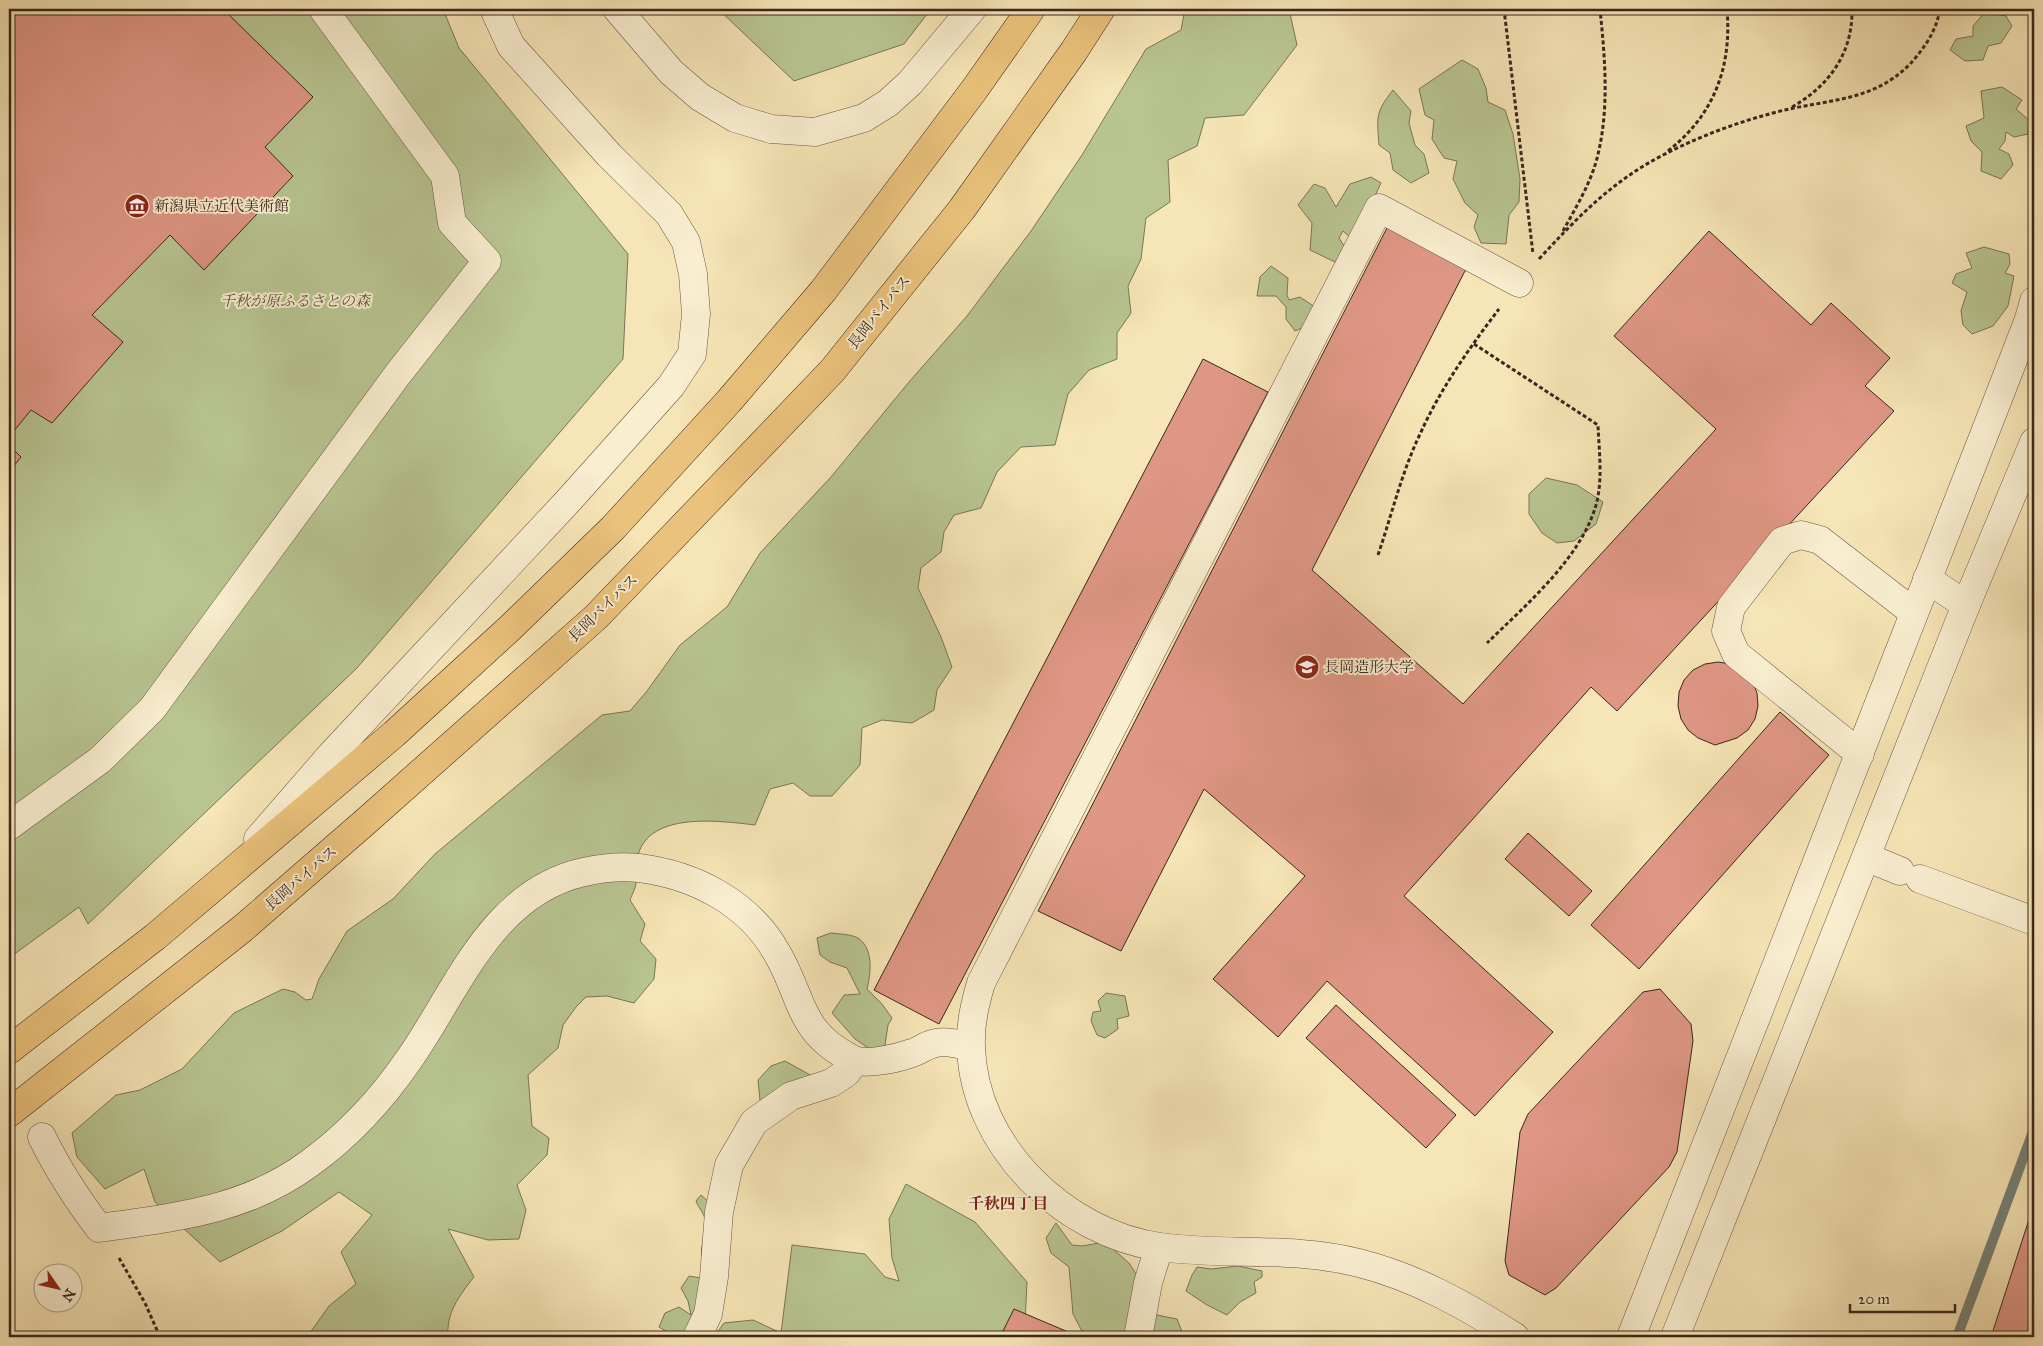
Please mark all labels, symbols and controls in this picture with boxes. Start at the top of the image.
museum icon: 新潟県立近代美術館 [124,193,150,219]
place label: 新潟県立近代美術館 [154,197,289,215]
street label: 長岡バイパス [844,271,914,353]
park label: 千秋が原ふるさとの森 [220,292,372,310]
street label: 長岡バイパス [564,570,642,646]
school or university icon: 長岡造形大学 [1294,654,1320,680]
place label: 長岡造形大学 [1324,658,1414,676]
street label: 長岡バイパス [261,842,341,914]
district label: 千秋四丁目 [968,1194,1048,1213]
north arrow [32,1264,82,1314]
scale bar [1850,1281,1956,1313]
text: N [58,1285,79,1305]
text: 20 m [1858,1290,1890,1308]

